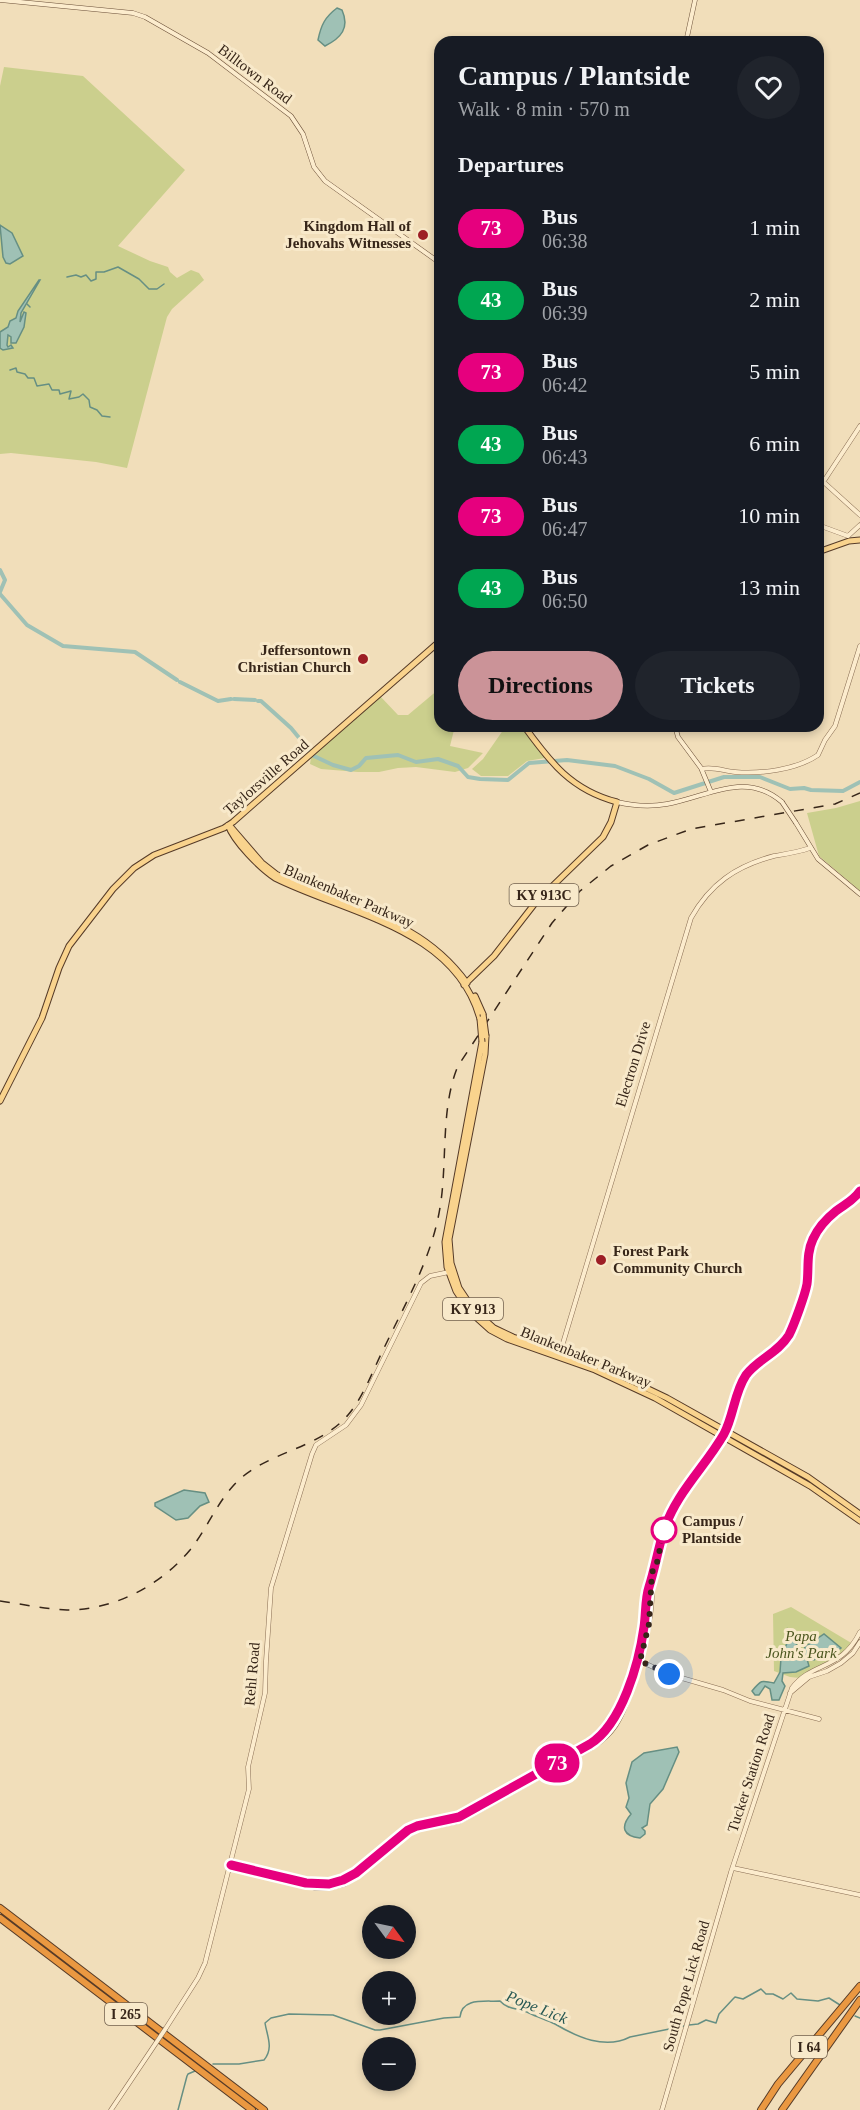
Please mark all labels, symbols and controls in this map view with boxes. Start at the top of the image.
street label: Billtown Road [215,41,295,107]
button: heart [737,56,800,119]
text: Campus / Plantside [458,60,690,91]
text: Walk · 8 min · 570 m [458,98,630,120]
text: Departures [458,152,564,177]
text: Bus [542,204,577,229]
text: 1 min [749,215,800,240]
text: 73 [481,216,502,240]
place label: Kingdom Hall of Jehovahs Witnesses [285,218,412,251]
marker: Kingdom Hall of Jehovahs Witnesses [416,228,430,242]
text: 06:38 [542,230,588,252]
text: Bus [542,276,577,301]
text: 2 min [749,287,800,312]
text: 43 [481,288,502,312]
text: 06:39 [542,302,588,324]
text: Bus [542,348,577,373]
text: 5 min [749,359,800,384]
text: 73 [481,360,502,384]
text: 06:42 [542,374,588,396]
text: Bus [542,420,577,445]
text: 6 min [749,431,800,456]
text: 43 [481,432,502,456]
text: 06:43 [542,446,588,468]
text: Bus [542,492,577,517]
text: 10 min [738,503,800,528]
text: 73 [481,504,502,528]
text: 06:47 [542,518,588,540]
text: Bus [542,564,577,589]
text: 13 min [738,575,800,600]
text: 43 [481,576,502,600]
text: 06:50 [542,590,588,612]
place label: Jeffersontown Christian Church [238,642,352,675]
button: Directions [458,651,623,720]
button: Tickets [635,651,800,720]
marker: Jeffersontown Christian Church [356,652,370,666]
street label: Taylorsville Road [220,736,312,818]
street label: Blankenbaker Parkway [282,861,417,931]
road number: KY 913C [510,884,578,906]
street label: Electron Drive [612,1019,654,1109]
place label: Forest Park Community Church [613,1243,743,1276]
marker: Forest Park Community Church [594,1253,608,1267]
road number: KY 913 [443,1298,503,1320]
street label: Blankenbaker Parkway [518,1323,654,1391]
place label: Campus / Plantside [682,1513,744,1546]
marker: Campus / Plantside [651,1517,677,1543]
park label: Papa John's Park [765,1628,837,1661]
street label: Rehl Road [241,1641,263,1706]
your location [654,1659,684,1689]
street label: Tucker Station Road [724,1711,778,1834]
line badge: 73 [530,1744,584,1782]
text: 73 [547,1751,568,1775]
north arrow [362,1905,416,1959]
map controls [362,1905,416,2091]
street label: South Pope Lick Road [660,1918,712,2053]
button: + [362,1971,416,2025]
water label: Pope Lick [503,1987,571,2028]
road number: I 265 [105,2003,147,2025]
road number: I 64 [791,2036,827,2058]
button: − [362,2037,416,2091]

